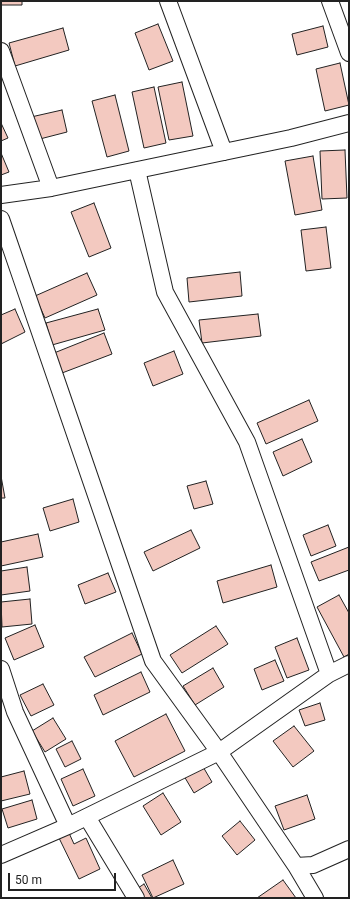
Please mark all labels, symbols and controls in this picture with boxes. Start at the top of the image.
scale bar [10,865,118,891]
text: 50 m [15,873,42,887]

